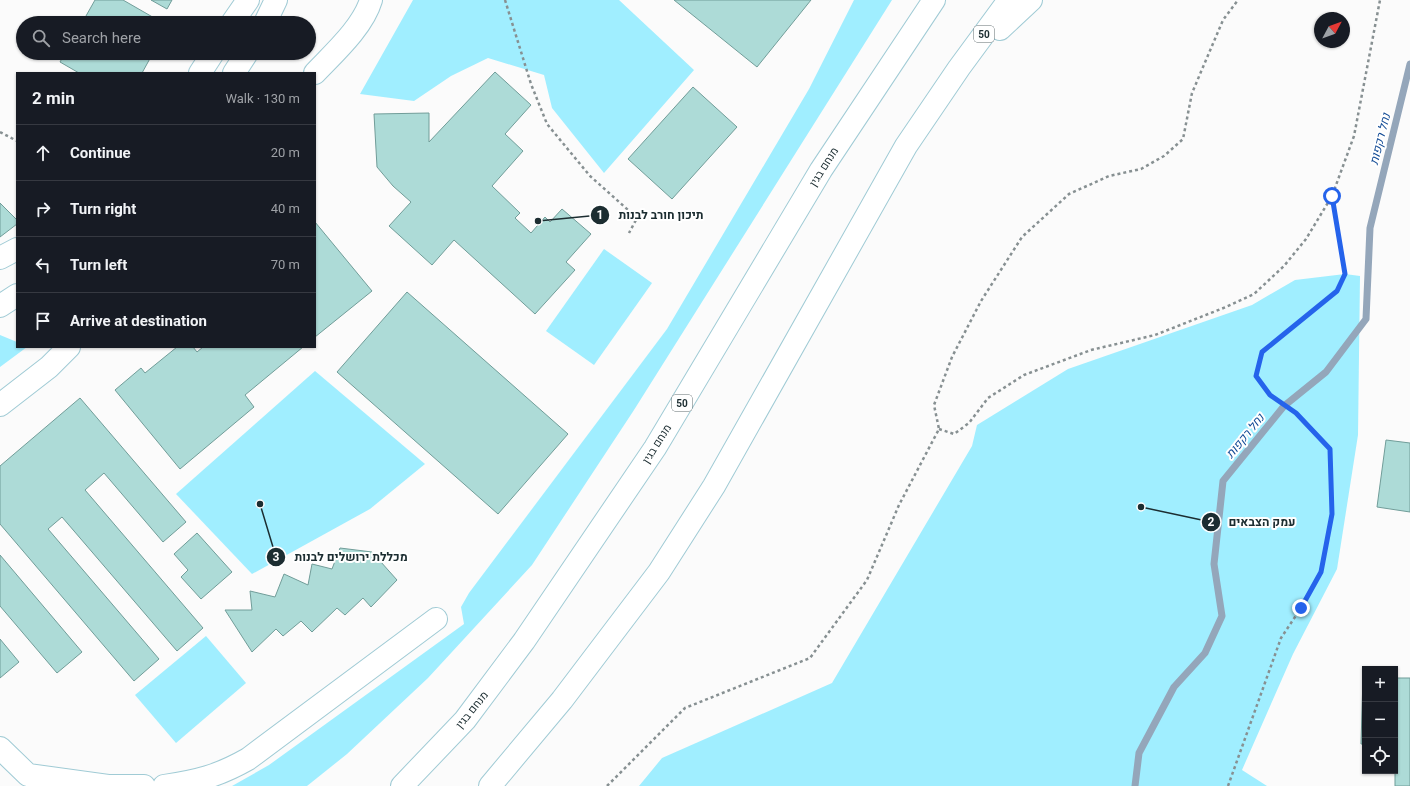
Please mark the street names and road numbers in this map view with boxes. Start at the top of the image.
road number: 50 [974,26,994,42]
street label: מנחם בגין [807,145,841,189]
road number: 50 [672,395,692,411]
street label: מנחם בגין [640,422,674,466]
street label: מנחם בגין [453,689,491,731]

